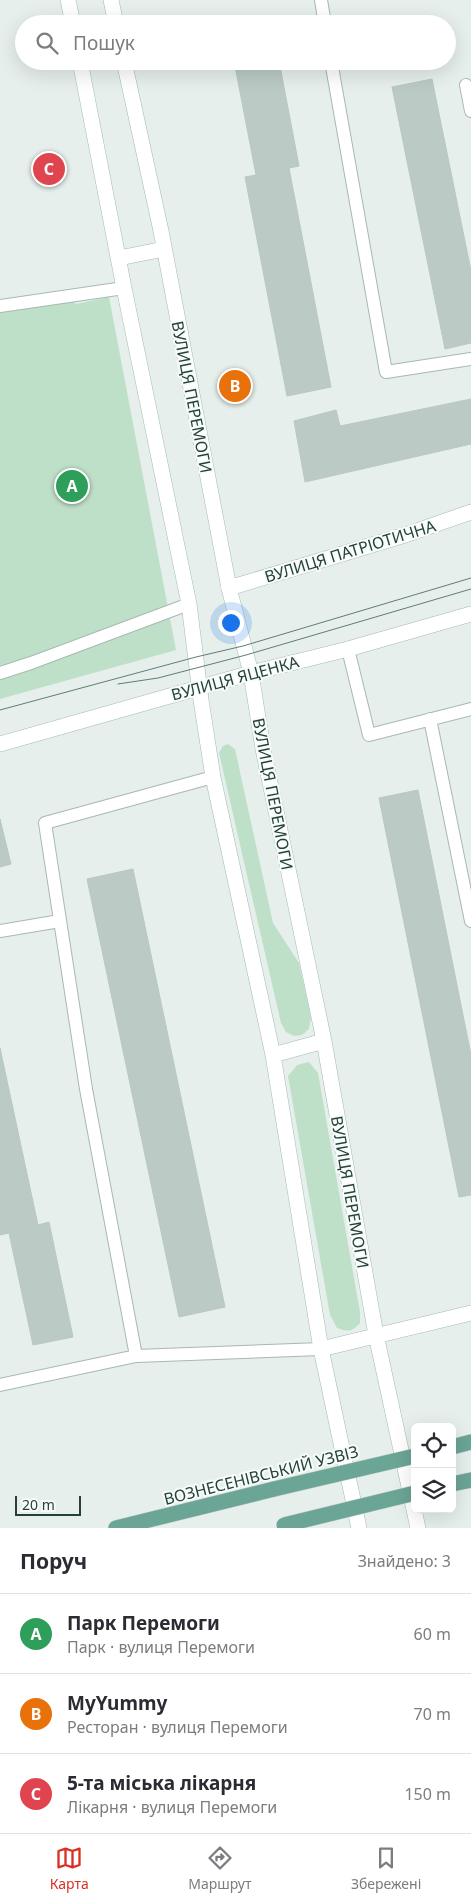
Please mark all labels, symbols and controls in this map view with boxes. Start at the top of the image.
search box [15,15,456,70]
icon: search [33,29,61,57]
text: Пошук [73,30,135,56]
pin: C [33,150,65,188]
street label: ВУЛИЦЯ ПЕРЕМОГИ [166,319,218,475]
pin: B [219,367,251,405]
pin: A [56,467,88,505]
street label: ВУЛИЦЯ ПАТРІОТИЧНА [262,514,439,588]
your location [218,610,244,636]
street label: ВУЛИЦЯ ЯЦЕНКА [169,650,302,706]
street label: ВУЛИЦЯ ПЕРЕМОГИ [247,716,299,872]
street label: ВУЛИЦЯ ПЕРЕМОГИ [326,1114,374,1270]
map controls [411,1423,456,1513]
button: locate [411,1423,456,1468]
street label: ВОЗНЕСЕНІВСЬКИЙ УЗВІЗ [161,1440,361,1510]
button: layers [411,1468,456,1513]
scale bar [15,1493,81,1516]
text: 20 m [22,1495,55,1514]
text: Поруч [20,1547,87,1575]
text: Знайдено: 3 [358,1550,451,1572]
text: Парк Перемоги [67,1610,220,1636]
text: A [30,1623,42,1645]
text: 60 m [414,1623,451,1645]
text: Парк · вулиця Перемоги [67,1636,255,1658]
text: MyYummy [67,1690,167,1716]
text: B [31,1703,41,1725]
text: 70 m [414,1703,451,1725]
text: Ресторан · вулиця Перемоги [67,1716,288,1738]
text: 5-та міська лікарня [67,1770,256,1796]
text: C [31,1783,41,1805]
text: 150 m [404,1783,451,1805]
text: Лікарня · вулиця Перемоги [67,1796,277,1818]
tab: Карта [50,1844,89,1893]
tab: Маршрут [188,1844,251,1893]
tab: Збережені [351,1844,421,1893]

